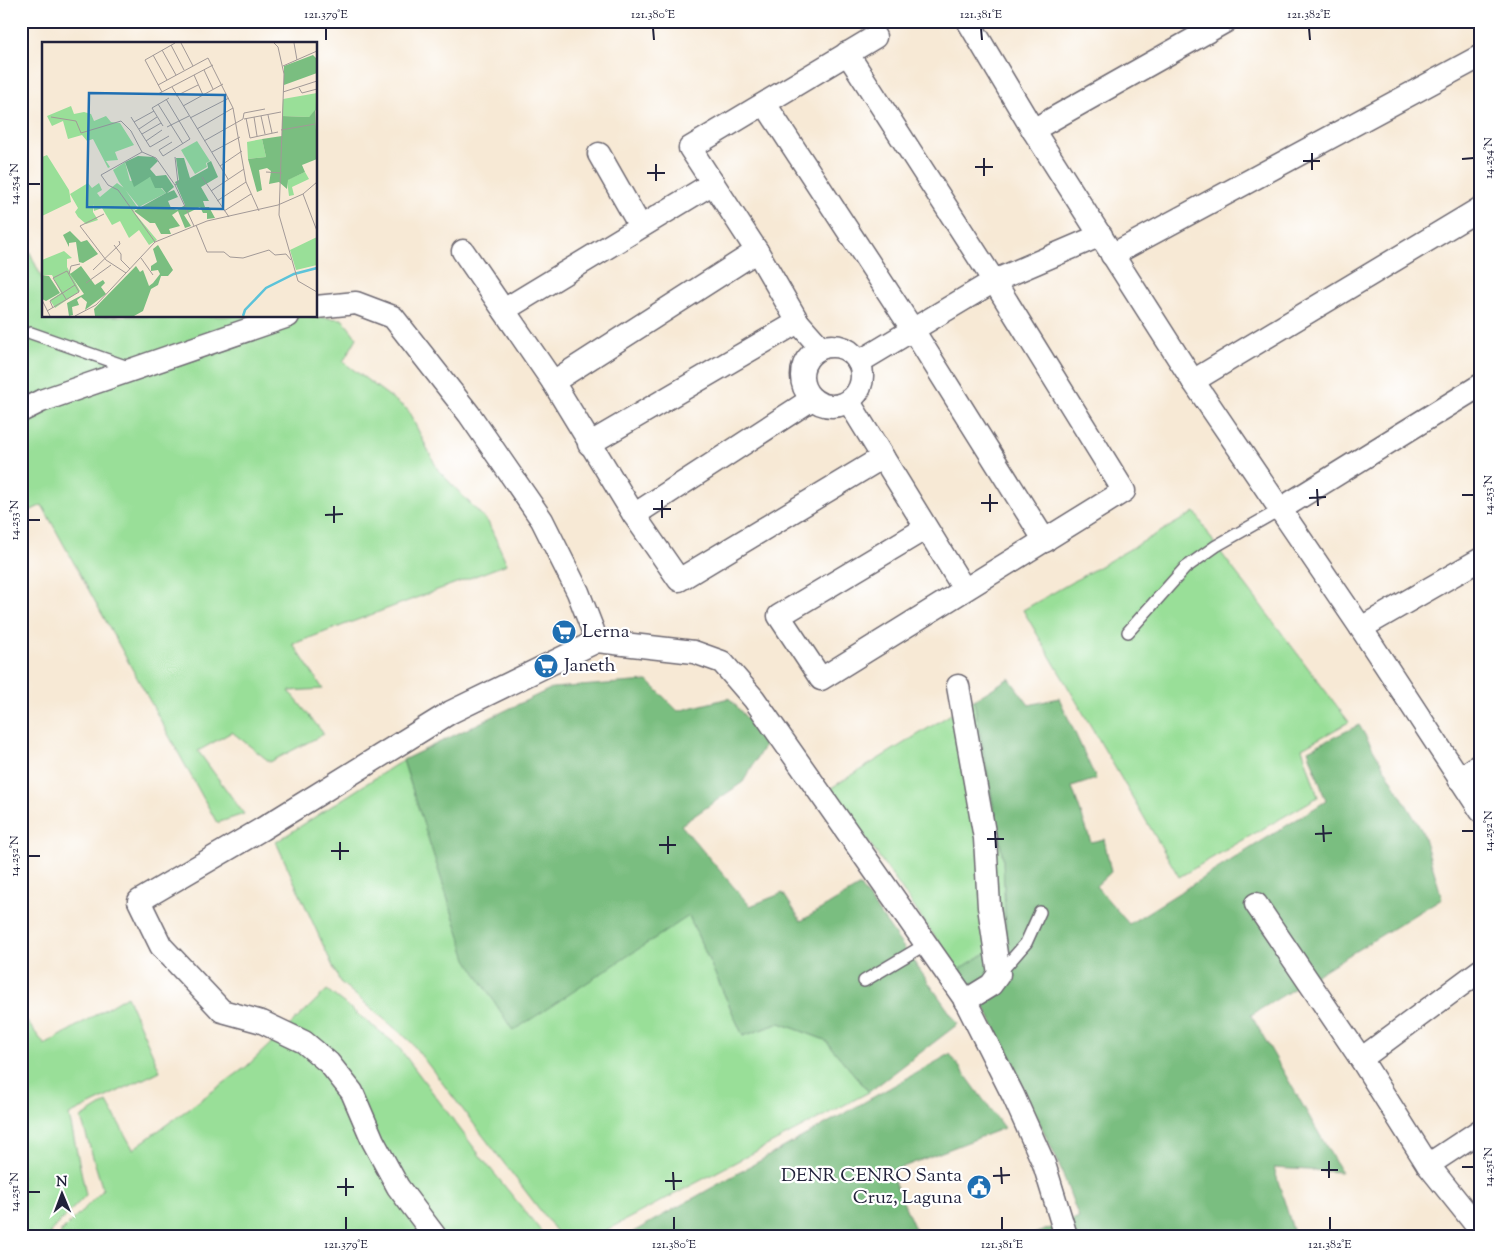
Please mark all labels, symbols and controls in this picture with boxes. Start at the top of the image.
text: 121.379°E [304,6,348,24]
text: 121.380°E [631,6,676,24]
text: 121.381°E [960,6,1003,24]
text: 121.382°E [1287,6,1331,24]
inset map [42,42,318,318]
text: 14.254°N [1480,137,1498,179]
text: 14.254°N [6,163,24,205]
text: 14.253°N [1480,474,1498,515]
text: 14.253°N [6,499,24,540]
supermarket icon: Lerna [551,619,577,645]
place label: Lerna [582,619,630,646]
supermarket icon: Janeth [533,653,559,679]
place label: Janeth [563,653,616,680]
text: 14.252°N [1480,810,1498,851]
text: 14.252°N [6,835,24,876]
text: 14.251°N [1480,1147,1498,1187]
place label: DENR CENRO Santa Cruz, Laguna [781,1163,962,1212]
north arrow [38,1170,88,1220]
text: 14.251°N [6,1172,24,1212]
text: N [56,1173,68,1193]
public building icon: DENR CENRO Santa Cruz, Laguna [966,1174,992,1200]
text: 121.379°E [324,1236,368,1254]
text: 121.380°E [652,1236,697,1254]
text: 121.381°E [981,1236,1024,1254]
text: 121.382°E [1308,1236,1352,1254]

